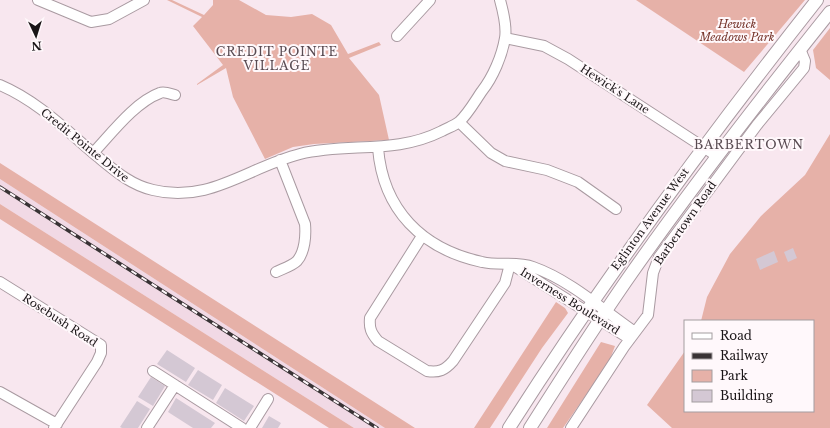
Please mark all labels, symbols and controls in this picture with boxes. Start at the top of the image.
north arrow [16,16,56,56]
park label: Hewick Meadows Park [699,17,775,44]
text: N [30,39,42,53]
district label: CREDIT POINTE VILLAGE [216,44,338,73]
street label: Hewick's Lane [578,61,652,117]
street label: Credit Pointe Drive [38,105,132,185]
district label: BARBERTOWN [694,137,804,152]
street label: Eglinton Avenue West [608,164,692,273]
street label: Barbertown Road [651,178,719,268]
street label: Inverness Boulevard [518,265,623,338]
street label: Rosebush Road [20,291,101,350]
legend [684,320,814,412]
text: Road [720,328,752,343]
text: Railway [720,348,769,363]
text: Park [720,368,748,383]
text: Building [720,388,774,403]

